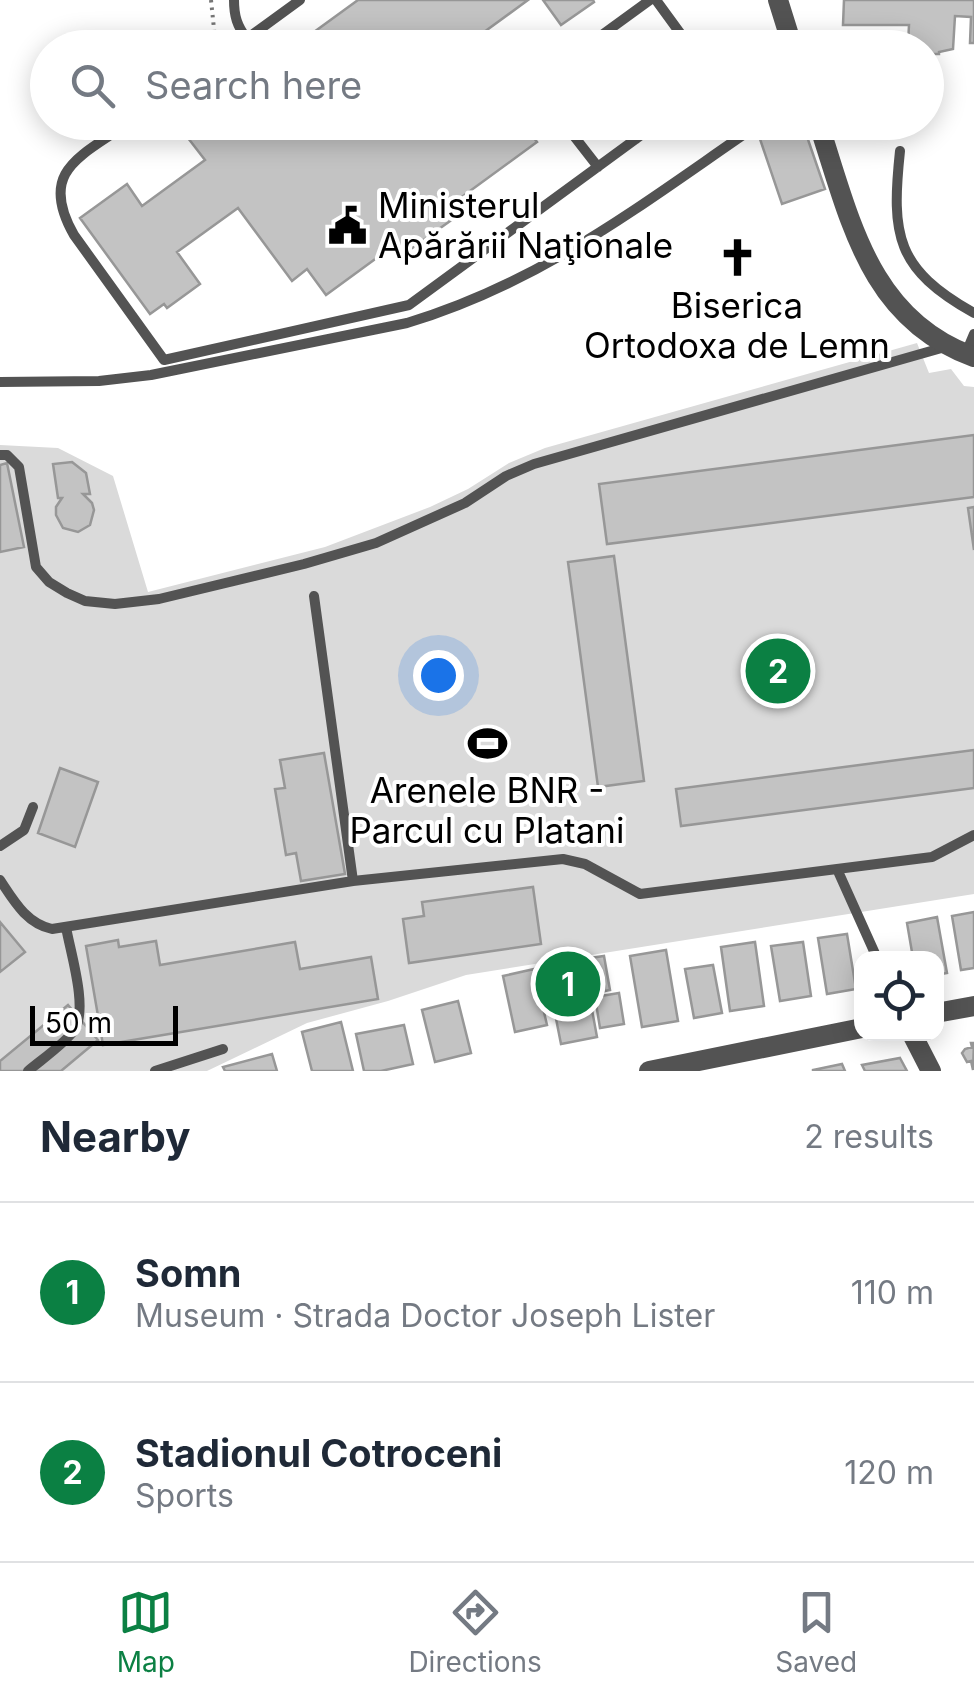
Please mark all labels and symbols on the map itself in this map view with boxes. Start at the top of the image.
place label: Ministerul Apărării Naţionale [378,184,673,266]
public building icon: Ministerul Apărării Naţionale [327,204,369,246]
church icon: Biserica Ortodoxa de Lemn [716,237,758,279]
place label: Biserica Ortodoxa de Lemn [584,284,890,366]
pin: 2 [746,634,810,708]
your location [413,650,464,701]
sports icon: Arenele BNR - Parcul cu Platani [466,722,508,764]
place label: Arenele BNR - Parcul cu Platani [349,769,625,851]
pin: 1 [536,946,600,1022]
scale bar [30,1001,178,1046]

